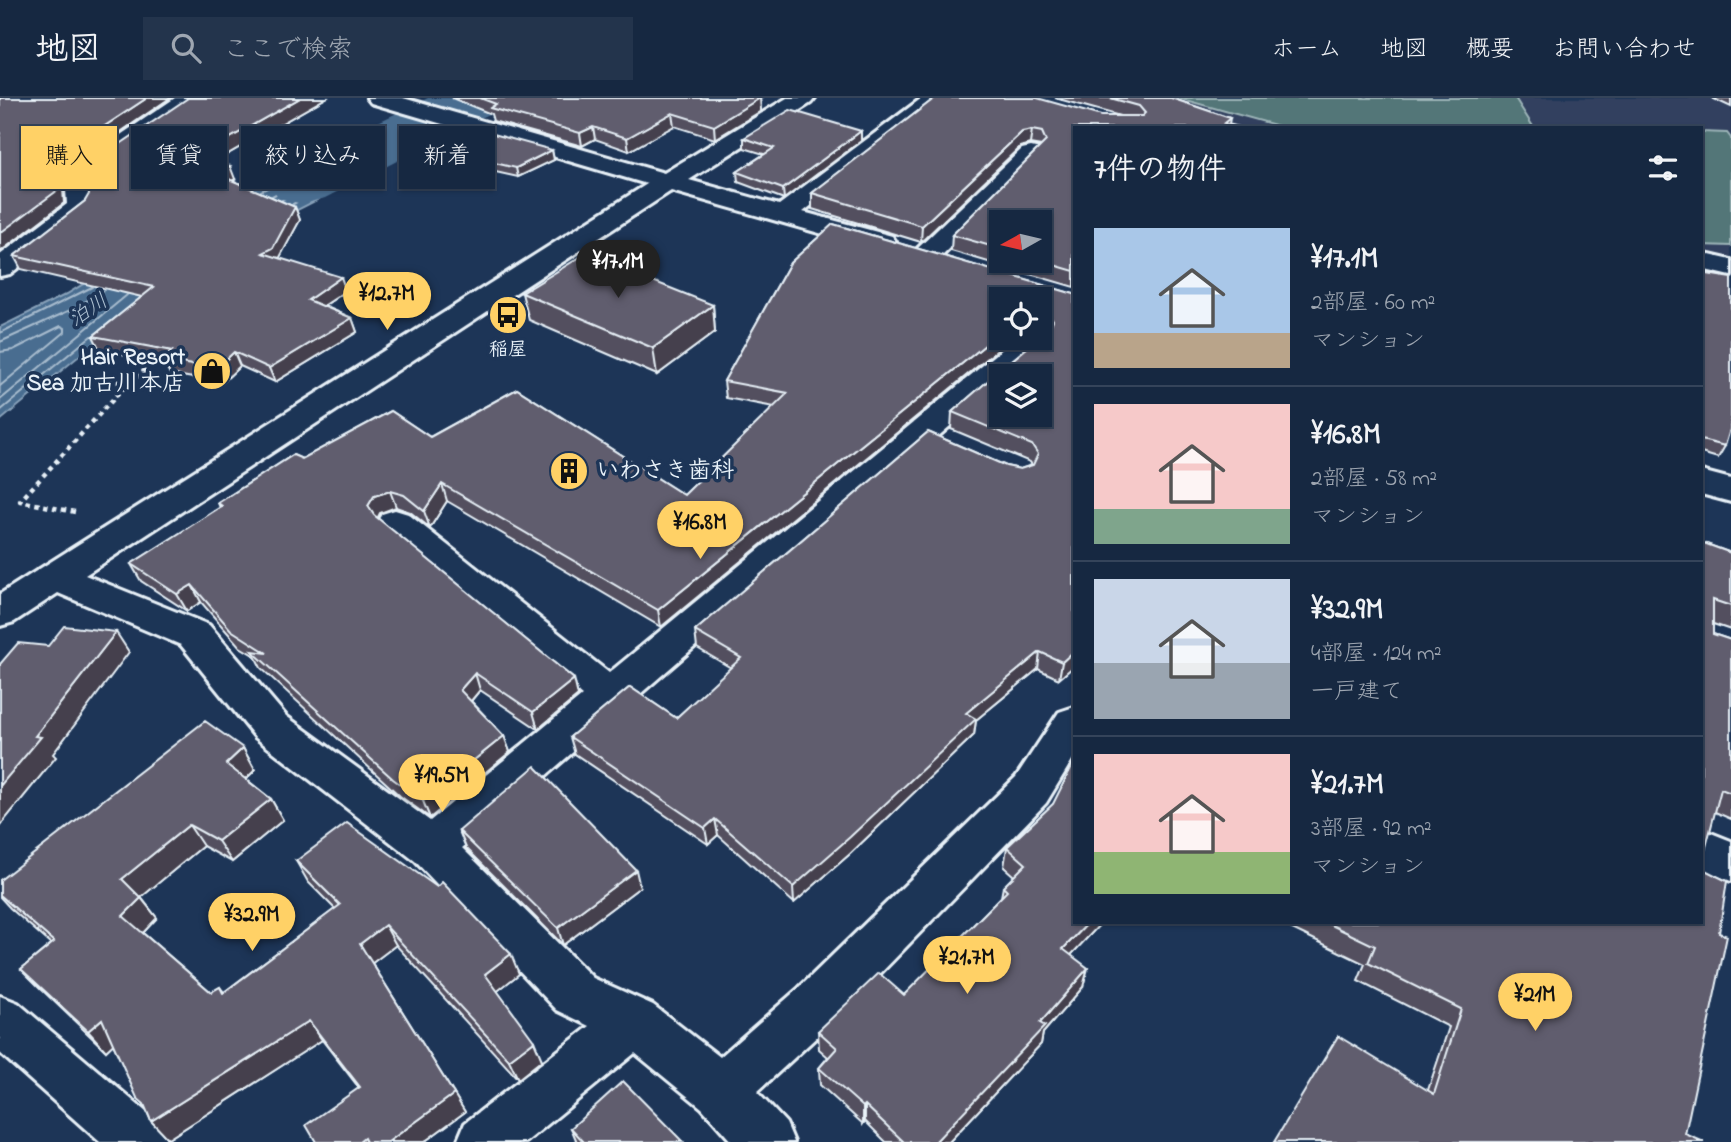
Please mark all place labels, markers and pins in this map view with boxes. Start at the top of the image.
pin: ¥17.1M [561,240,675,300]
pin: ¥12.7M [330,272,444,332]
bus stop icon: 稲屋 [487,294,529,336]
place label: 稲屋 [489,337,527,364]
place label: Hair Resort Sea 加古川本店 [27,342,185,401]
shop icon: Hair Resort Sea 加古川本店 [191,350,233,392]
building icon: いわさき歯科 [548,450,590,492]
place label: いわさき歯科 [596,455,734,488]
pin: ¥16.8M [643,502,757,561]
pin: ¥19.5M [385,754,499,814]
pin: ¥32.9M [195,894,309,953]
pin: ¥21.7M [910,936,1024,996]
pin: ¥21M [1494,974,1576,1033]

